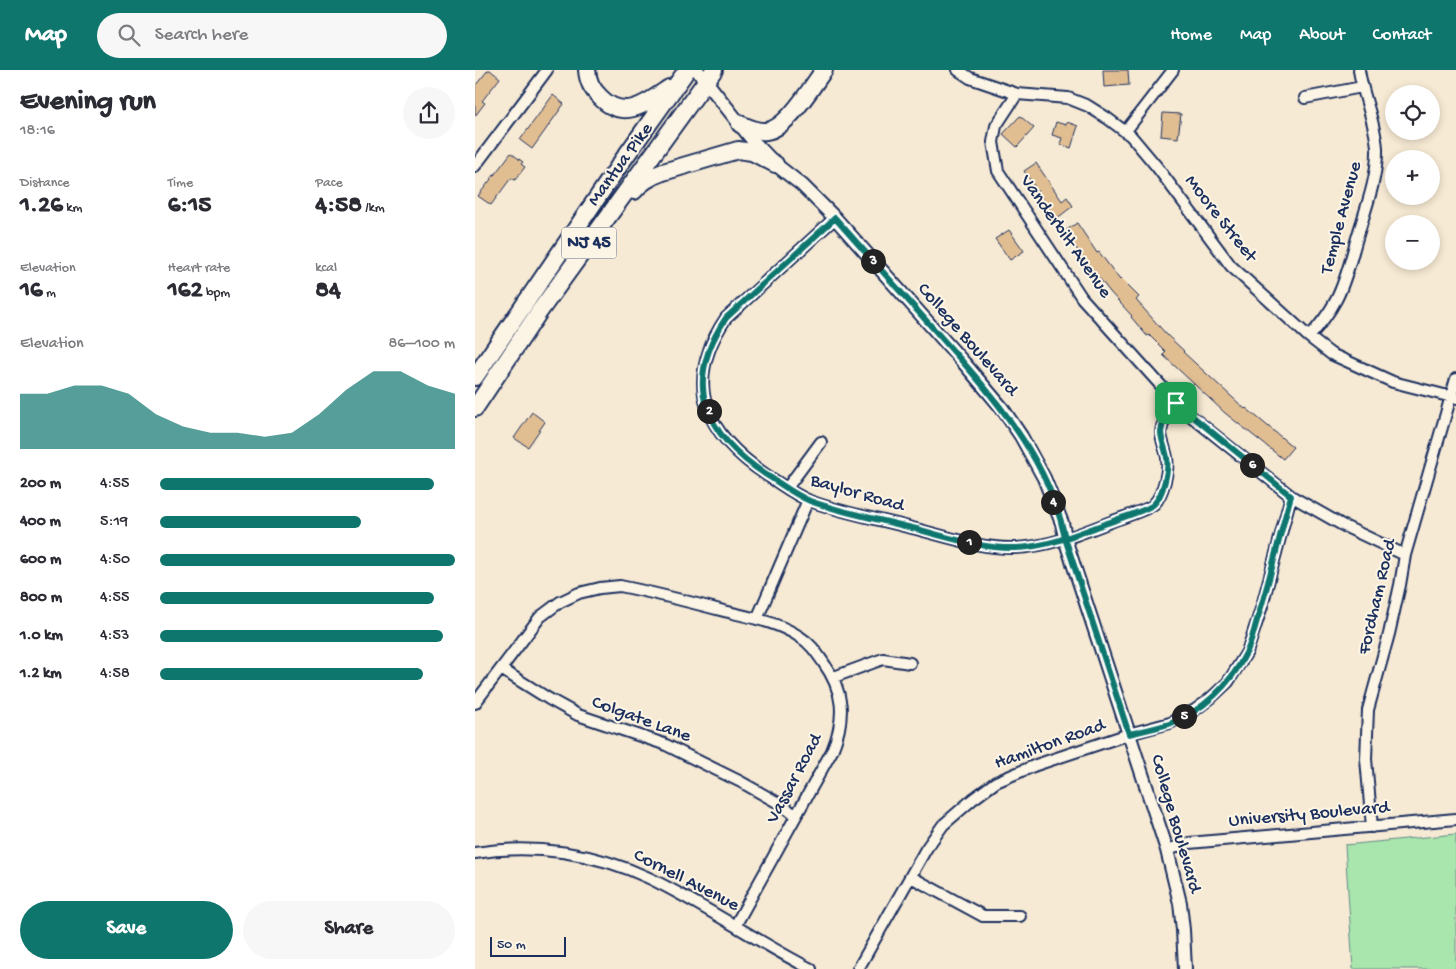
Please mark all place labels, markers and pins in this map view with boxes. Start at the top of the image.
pin: 3 [861,248,885,274]
pin [1155,382,1197,424]
pin: 2 [697,398,721,424]
pin: 6 [1239,452,1265,478]
pin: 4 [1041,490,1065,514]
pin: 1 [957,530,981,554]
pin: 5 [1171,704,1197,728]

